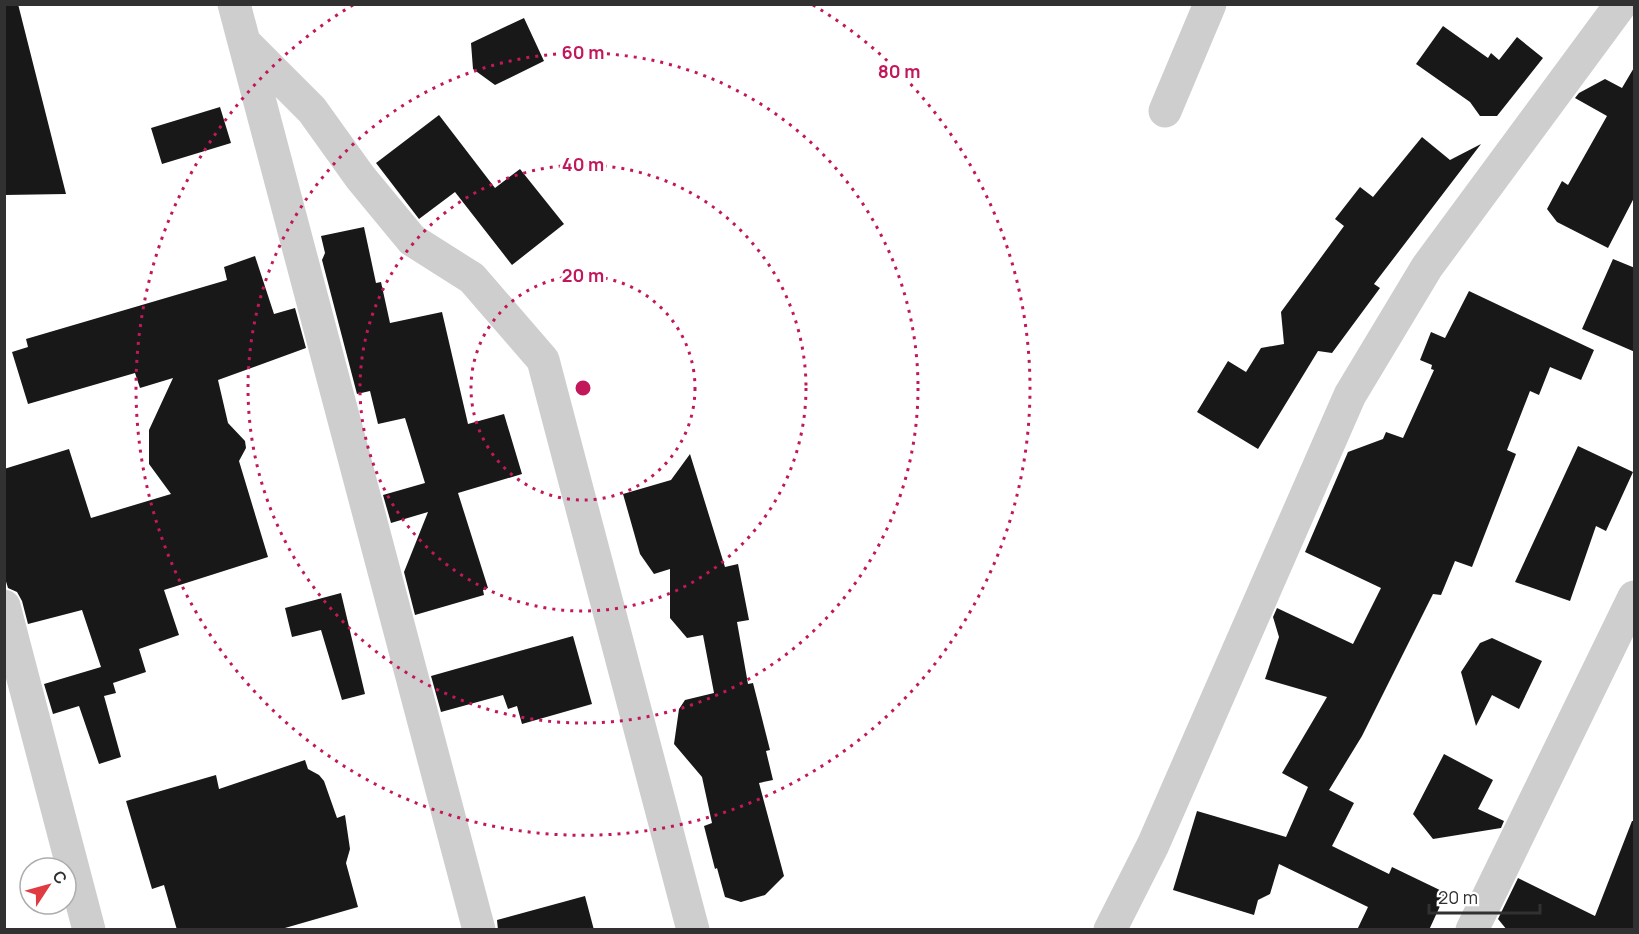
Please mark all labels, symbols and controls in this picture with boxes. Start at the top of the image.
text: 60 m [562,40,604,64]
text: 80 m [878,59,920,83]
text: 40 m [562,152,604,176]
text: 20 m [562,263,604,287]
centre of rings [573,378,593,398]
north arrow [18,856,78,916]
text: С [48,866,73,889]
scale bar [1429,877,1540,915]
text: 20 m [1438,885,1478,909]

